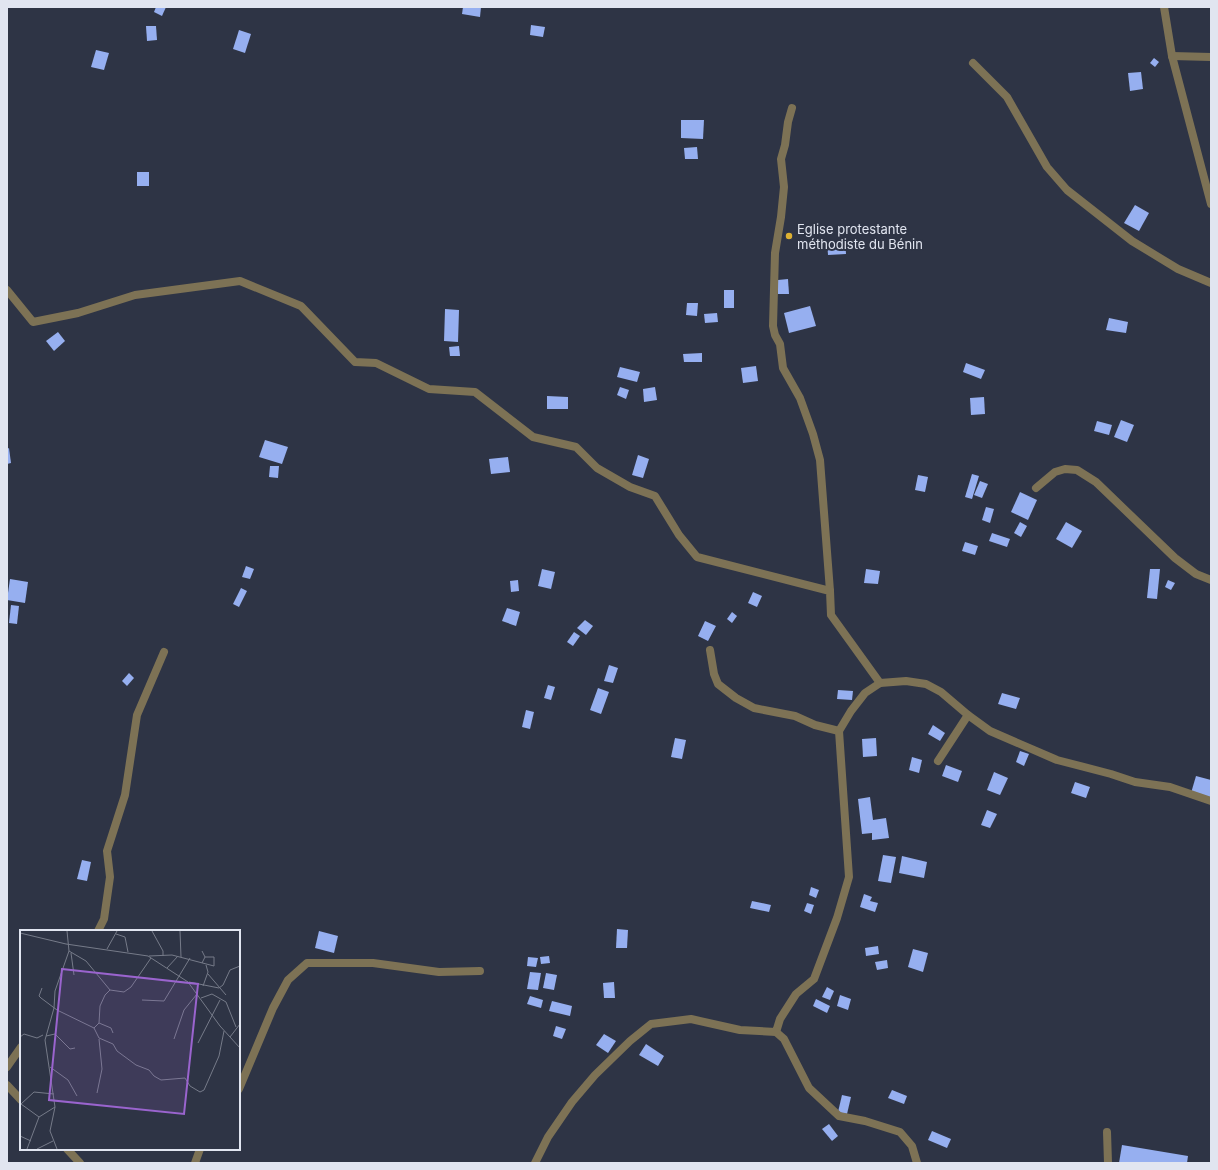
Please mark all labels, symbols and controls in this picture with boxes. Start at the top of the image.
place label: Eglise protestante méthodiste du Bénin [797,221,923,252]
marker: Eglise protestante méthodiste du Bénin [784,231,794,241]
inset map [20,930,240,1150]

